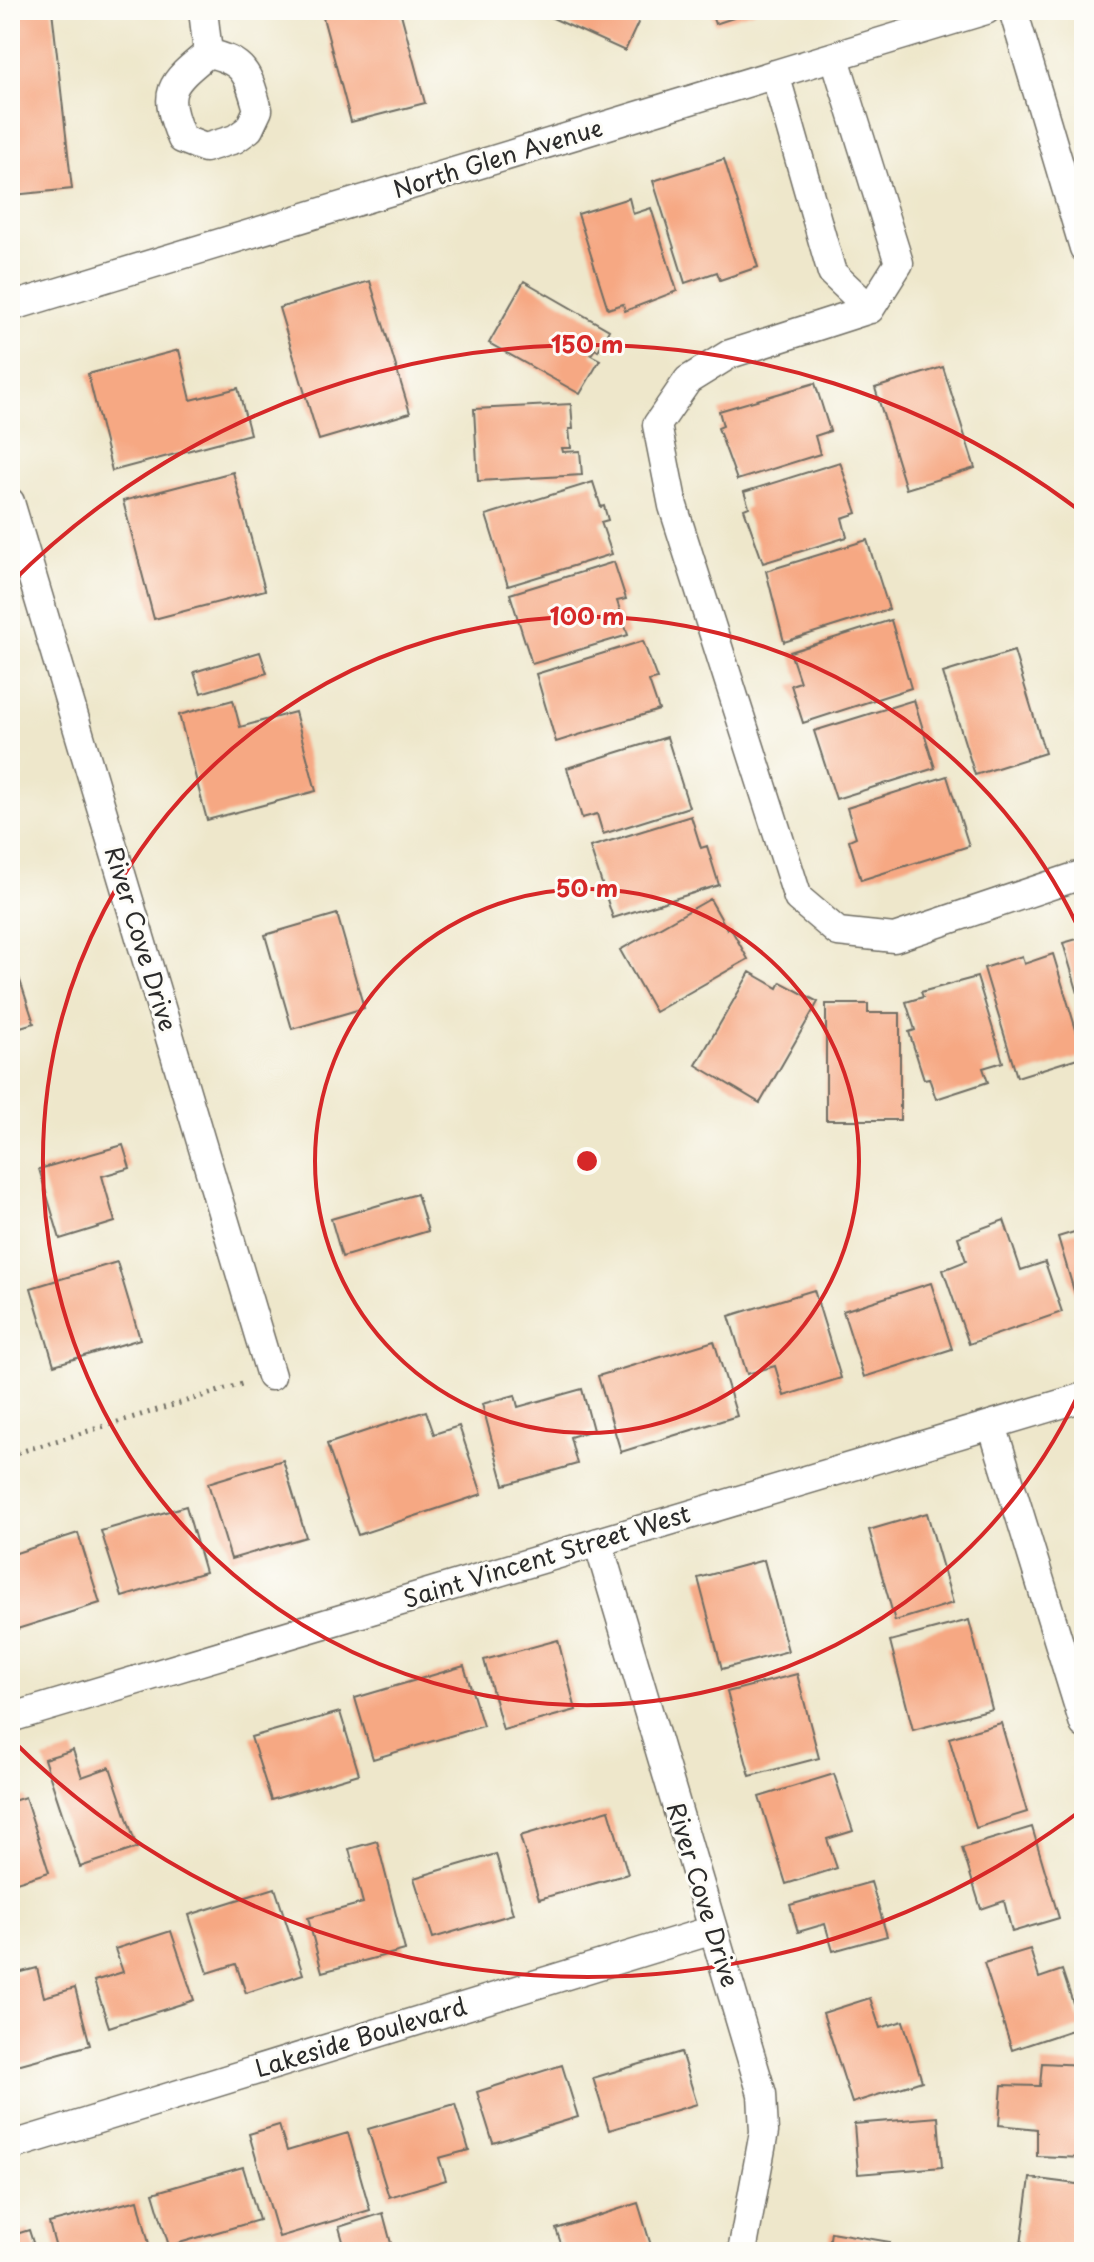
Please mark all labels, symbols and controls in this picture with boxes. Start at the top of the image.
street label: North Glen Avenue [388,108,607,206]
text: 150 m [551,325,623,361]
text: 100 m [550,597,624,633]
street label: River Cove Drive [97,842,187,1035]
text: 50 m [556,869,618,905]
centre of rings [573,1147,601,1175]
street label: Saint Vincent Street West [399,1494,694,1616]
street label: River Cove Drive [659,1798,749,1991]
street label: Lakeside Boulevard [250,1987,471,2085]

